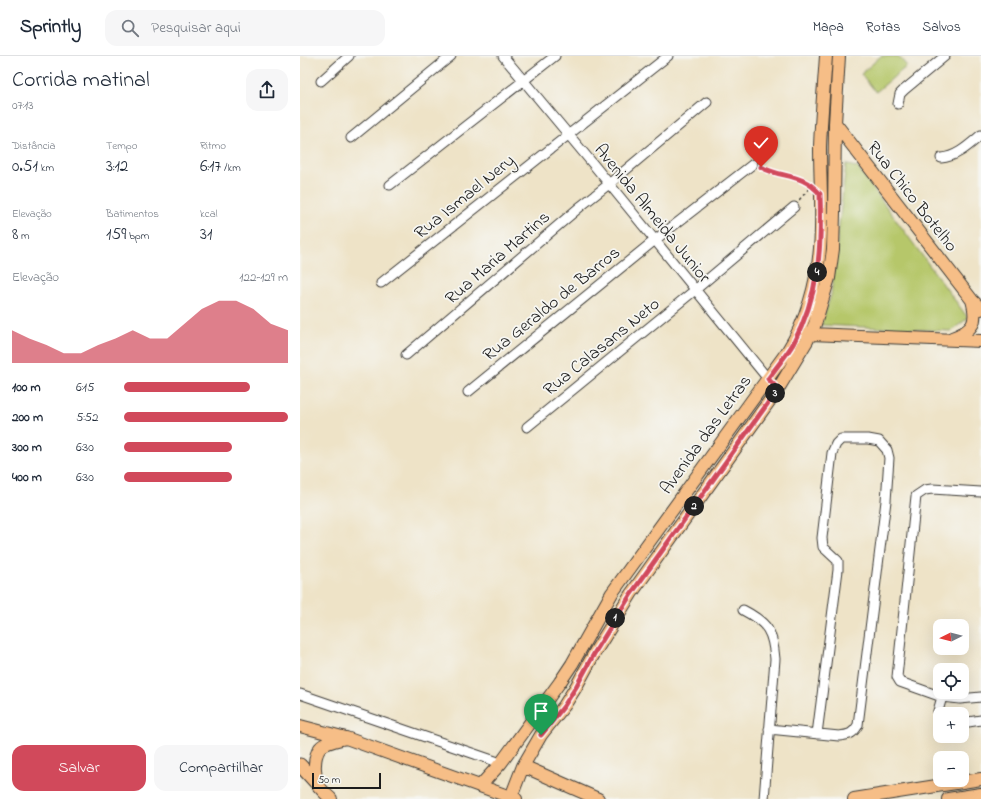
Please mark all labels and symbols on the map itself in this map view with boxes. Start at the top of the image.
pin [744,126,778,167]
street label: Rua Chico Botelho [860,136,963,258]
street label: Avenida Almeida Junior [587,139,716,290]
street label: Rua Ismael Nery [409,149,521,246]
street label: Rua Maria Martins [440,206,557,312]
street label: Rua Geraldo de Barros [478,241,627,368]
pin: 4 [807,262,827,282]
street label: Rua Calasans Neto [538,292,666,403]
street label: Avenida das Letras [654,370,759,500]
pin: 3 [765,383,785,403]
pin: 2 [684,496,704,516]
pin: 1 [605,608,625,628]
north arrow [933,619,969,655]
pin [524,694,558,735]
scale bar [312,771,381,790]

